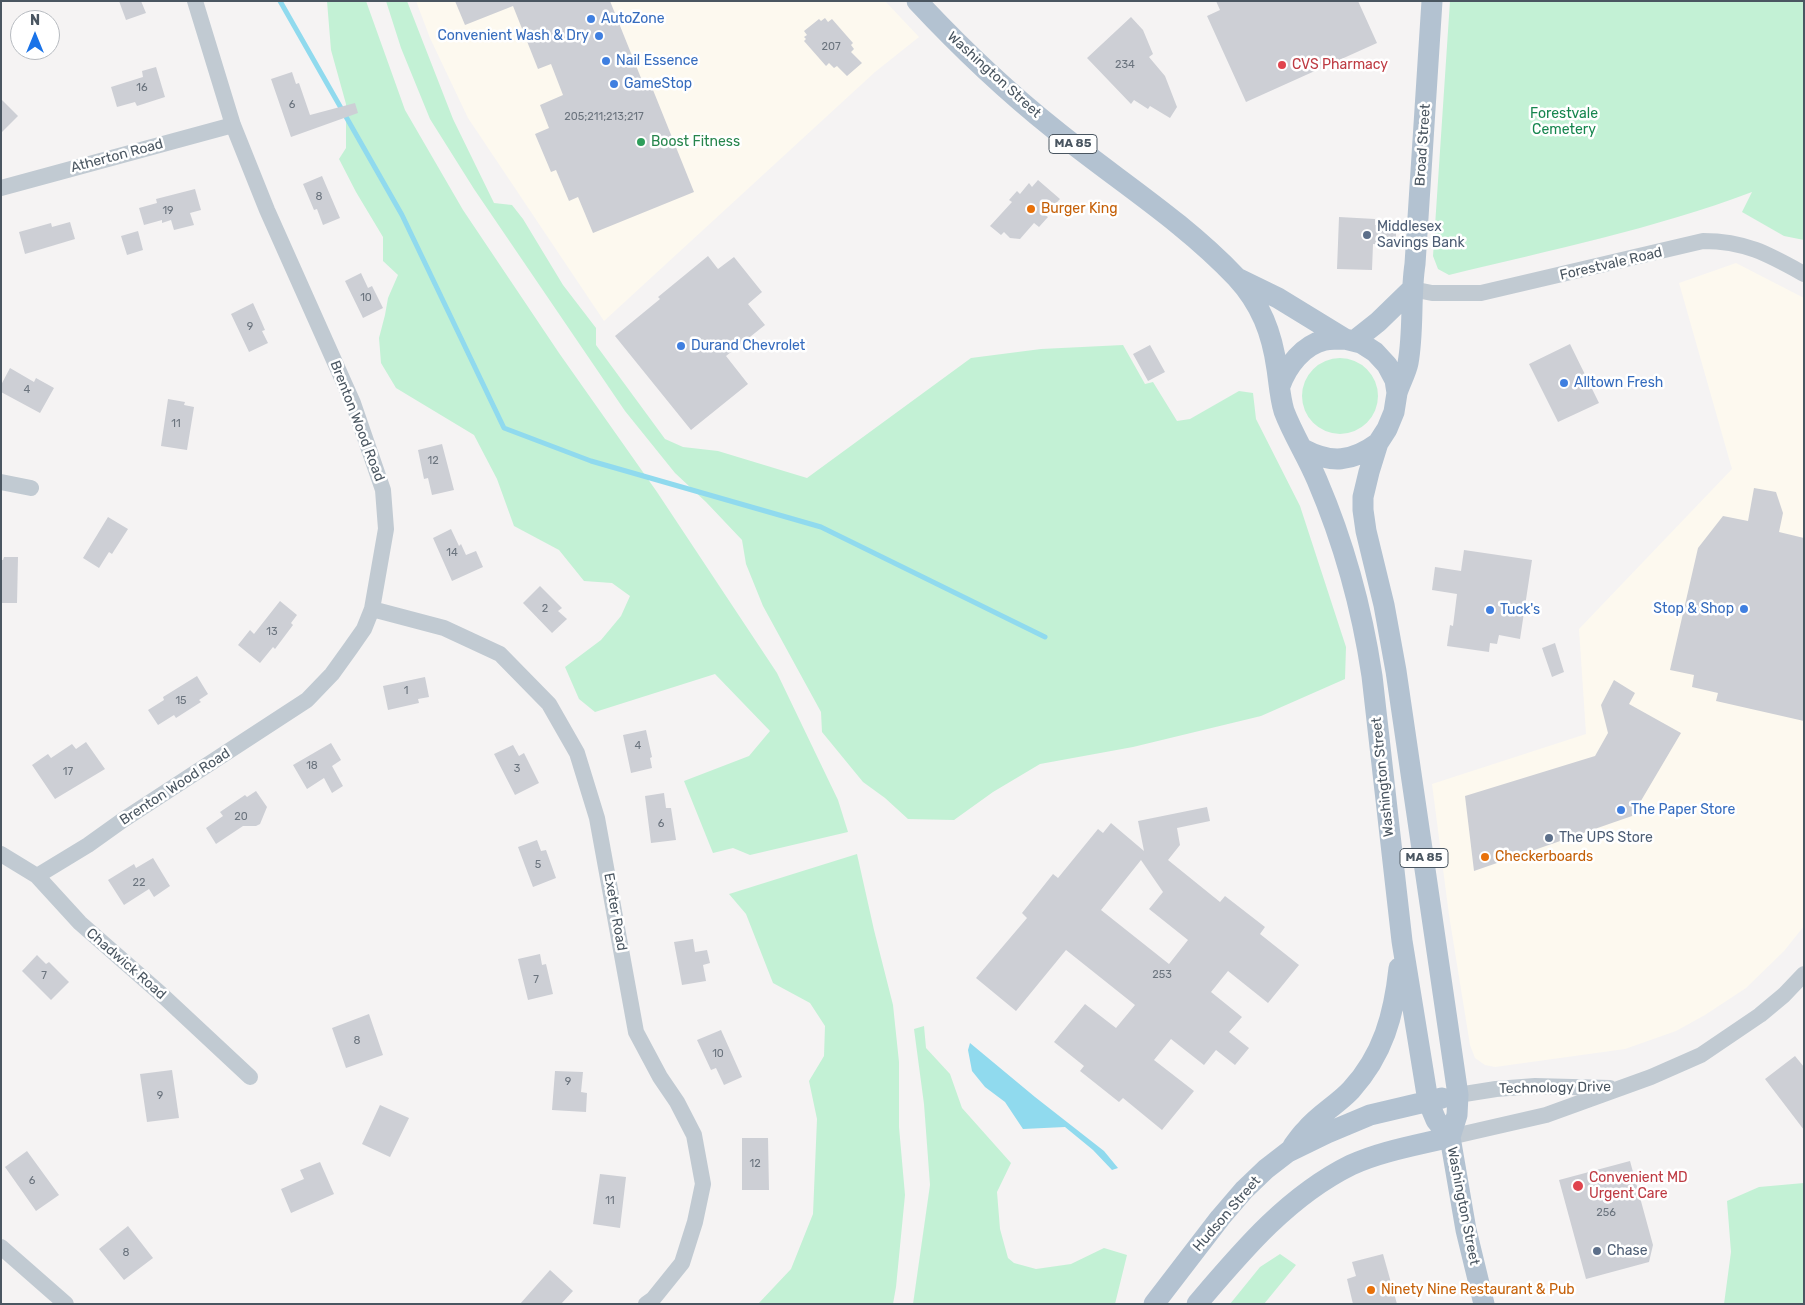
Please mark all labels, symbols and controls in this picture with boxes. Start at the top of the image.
north arrow [10,10,60,60]
place label: AutoZone [601,11,665,27]
text: N [30,12,40,29]
marker: AutoZone [585,13,597,25]
place label: Convenient Wash & Dry [437,28,589,44]
street label: Washington Street [944,28,1044,122]
marker: Convenient Wash & Dry [593,30,605,42]
house number: 207 [821,40,841,54]
place label: Nail Essence [616,53,698,69]
marker: Nail Essence [600,55,612,67]
place label: CVS Pharmacy [1292,57,1388,73]
house number: 234 [1115,58,1135,72]
marker: CVS Pharmacy [1276,59,1288,71]
place label: GameStop [624,76,692,92]
marker: GameStop [608,78,620,90]
house number: 16 [136,81,148,95]
house number: 6 [289,98,295,112]
street label: Broad Street [1412,103,1434,187]
park label: Forestvale Cemetery [1530,106,1598,138]
house number: 205;211;213;217 [564,110,644,124]
place label: Boost Fitness [651,134,740,150]
road number: MA 85 [1049,134,1097,154]
street label: Atherton Road [69,136,165,176]
marker: Boost Fitness [635,136,647,148]
house number: 8 [316,190,322,204]
place label: Burger King [1041,201,1118,217]
marker: Burger King [1025,203,1037,215]
house number: 19 [162,204,174,218]
place label: Middlesex Savings Bank [1377,219,1465,252]
marker: Middlesex Savings Bank [1361,229,1373,241]
street label: Forestvale Road [1558,244,1664,284]
house number: 10 [360,291,372,305]
house number: 9 [247,320,253,334]
place label: Durand Chevrolet [691,338,805,354]
marker: Durand Chevrolet [675,340,687,352]
street label: Brenton Wood Road [326,358,388,484]
place label: Alltown Fresh [1574,375,1663,391]
marker: Alltown Fresh [1558,377,1570,389]
house number: 4 [24,383,30,397]
house number: 11 [171,417,181,431]
house number: 12 [427,454,439,468]
house number: 14 [446,546,458,560]
place label: Stop & Shop [1653,601,1734,617]
house number: 2 [542,602,548,616]
place label: Tuck's [1500,602,1540,618]
marker: Stop & Shop [1738,603,1750,615]
marker: Tuck's [1484,604,1496,616]
house number: 13 [266,625,278,639]
house number: 1 [404,684,408,698]
house number: 15 [175,694,187,708]
street label: Washington Street [1368,716,1398,838]
house number: 4 [635,739,641,753]
street label: Brenton Wood Road [117,745,233,829]
house number: 18 [306,759,318,773]
house number: 3 [514,762,520,776]
house number: 17 [63,765,73,779]
place label: The Paper Store [1631,802,1735,818]
marker: The Paper Store [1615,804,1627,816]
house number: 20 [234,810,248,824]
house number: 6 [658,817,664,831]
place label: The UPS Store [1559,830,1653,846]
marker: The UPS Store [1543,832,1555,844]
road number: MA 85 [1400,848,1448,868]
place label: Checkerboards [1495,849,1593,865]
marker: Checkerboards [1479,851,1491,863]
house number: 5 [535,858,541,872]
street label: Exeter Road [600,872,630,952]
house number: 22 [133,876,145,890]
street label: Chadwick Road [83,925,169,1003]
house number: 253 [1152,968,1172,982]
house number: 7 [41,969,47,983]
house number: 7 [533,973,539,987]
house number: 8 [354,1034,360,1048]
house number: 10 [712,1047,724,1061]
house number: 9 [565,1075,571,1089]
street label: Technology Drive [1499,1079,1611,1097]
house number: 9 [157,1089,163,1103]
street label: Washington Street [1443,1145,1483,1267]
house number: 12 [749,1157,761,1171]
place label: Convenient MD Urgent Care [1589,1170,1688,1202]
street label: Hudson Street [1190,1173,1264,1255]
house number: 6 [29,1174,35,1188]
marker: Convenient MD Urgent Care [1571,1179,1585,1193]
house number: 11 [605,1194,615,1208]
house number: 256 [1596,1206,1616,1220]
place label: Chase [1607,1243,1648,1259]
marker: Chase [1591,1245,1603,1257]
house number: 8 [123,1246,129,1260]
place label: Ninety Nine Restaurant & Pub [1381,1282,1575,1298]
marker: Ninety Nine Restaurant & Pub [1365,1284,1377,1296]

